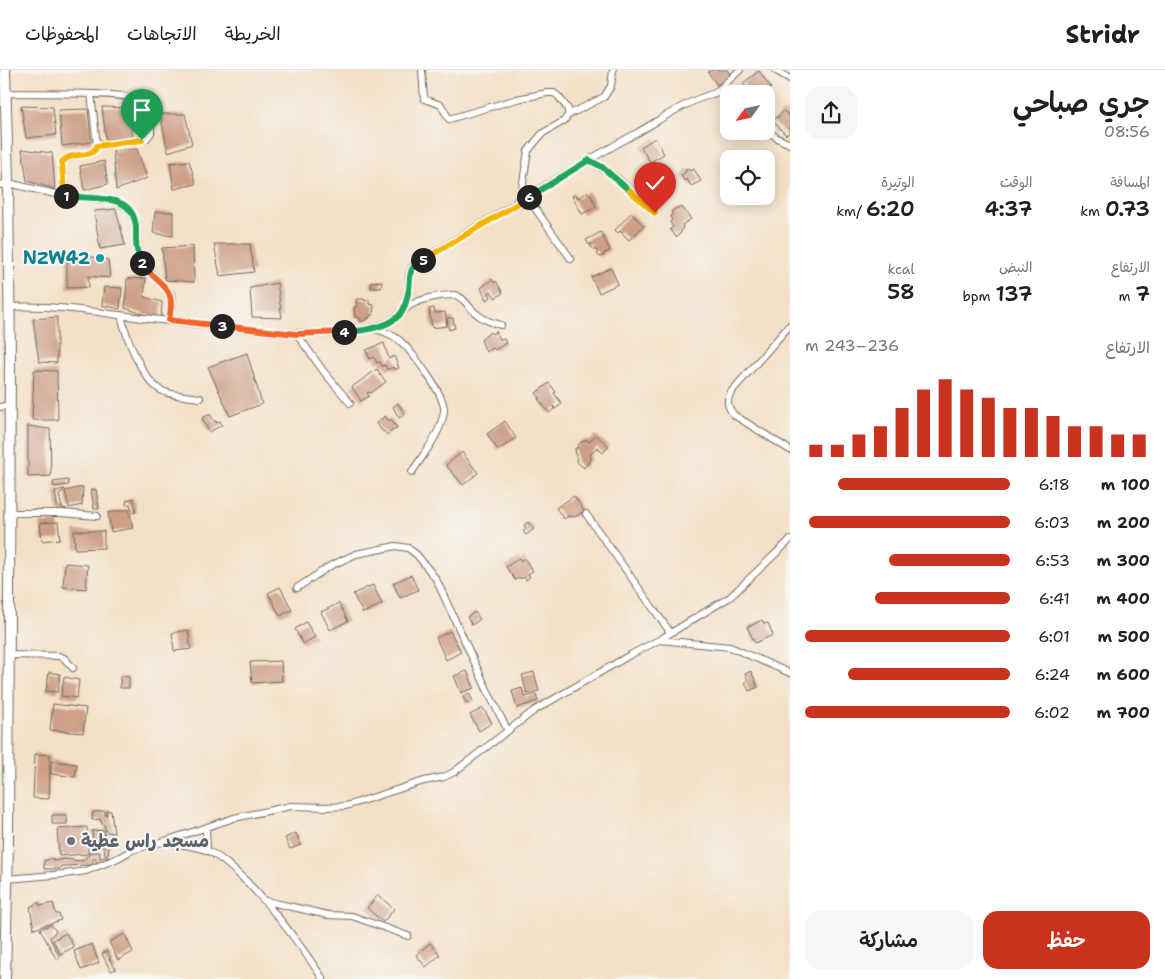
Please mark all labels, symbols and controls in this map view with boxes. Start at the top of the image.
text: Stridr [1065,19,1140,51]
text: المحفوظات [25,22,99,46]
text: الاتجاهات [127,22,197,46]
text: الخريطة [225,22,281,46]
text: جري صباحي [1012,83,1150,121]
north arrow [720,85,775,140]
map controls [720,85,775,205]
button: share [805,87,857,139]
pin [121,89,163,140]
icon: arrive [128,96,156,124]
text: 08:56 [1104,121,1150,142]
button: locate [720,150,775,205]
pin [634,162,676,213]
icon: check [641,169,669,197]
text: الوتيرة [881,173,915,191]
text: الوقت [1000,173,1032,191]
text: المسافة [1110,173,1150,191]
pin: 1 [54,184,78,208]
pin: 6 [516,184,542,210]
text: 1 [63,187,70,205]
text: 6 [525,188,534,206]
text: 6:20 [866,195,915,223]
text: 4:37 [985,195,1032,223]
text: 0.73 [1105,195,1150,223]
text: /km [836,202,866,220]
text: km [1080,202,1105,220]
place label: NZW42 [23,246,90,270]
pin: 5 [410,248,436,272]
pin: 2 [130,250,154,276]
text: 5 [419,251,428,269]
marker: NZW42 [94,252,106,264]
text: 2 [138,254,147,272]
text: النبض [999,258,1032,276]
text: الارتفاع [1111,258,1150,276]
text: kcal [887,260,915,278]
text: 58 [887,278,915,306]
text: 137 [995,280,1032,308]
text: 7 [1135,280,1150,308]
text: bpm [963,287,995,305]
text: m [1118,287,1135,305]
pin: 3 [210,314,234,338]
text: 3 [218,317,227,335]
pin: 4 [332,320,356,344]
text: 4 [340,323,349,341]
text: 236–243 m [805,335,899,356]
text: الارتفاع [1105,337,1150,358]
text: 6:18 [1038,474,1070,495]
text: 100 m [1101,474,1150,495]
text: 6:03 [1034,512,1070,533]
text: 200 m [1097,512,1150,533]
text: 6:53 [1035,550,1070,571]
text: 300 m [1096,550,1150,571]
text: 6:41 [1039,588,1070,609]
text: 400 m [1096,588,1150,609]
text: 6:01 [1038,626,1070,647]
text: 500 m [1098,626,1150,647]
text: 6:24 [1034,664,1070,685]
text: 600 m [1096,664,1150,685]
text: 6:02 [1034,702,1070,723]
text: 700 m [1096,702,1150,723]
place label: مسجد راس عطية [81,829,209,853]
marker: مسجد راس عطية [65,835,77,847]
button: مشاركة [805,911,973,969]
button: حفظ [983,911,1150,969]

